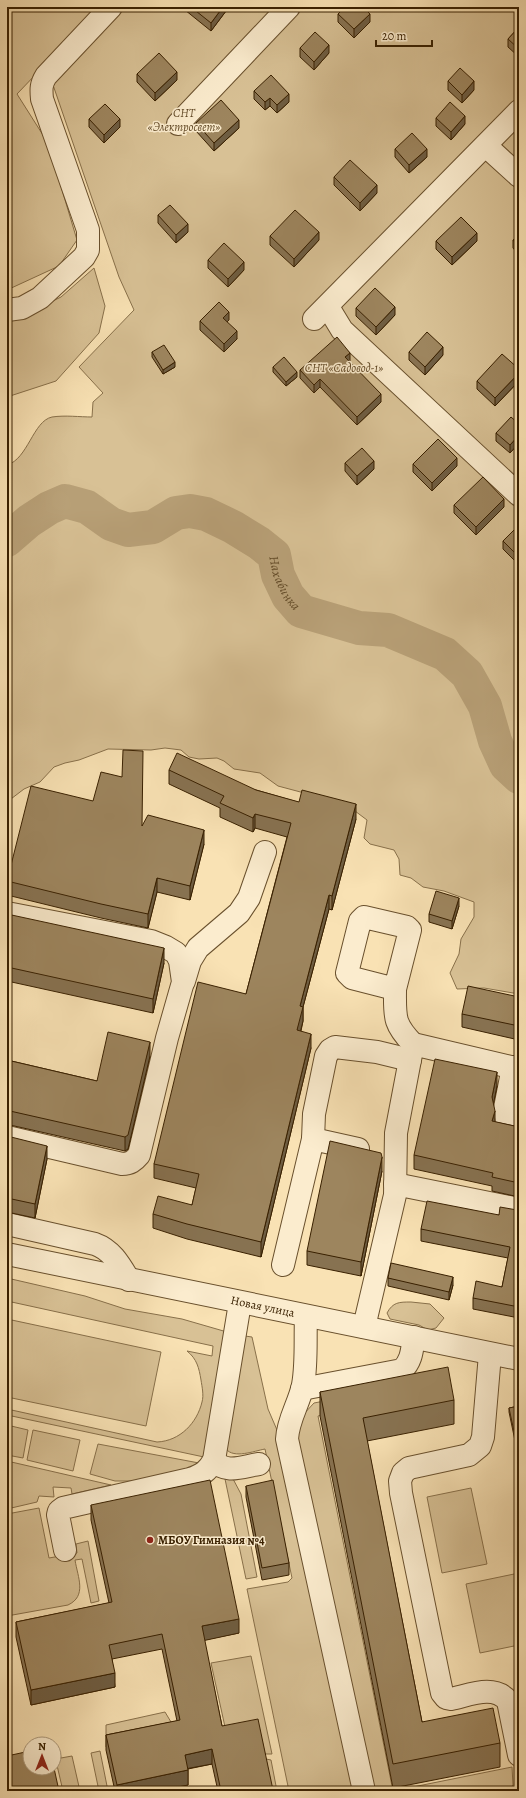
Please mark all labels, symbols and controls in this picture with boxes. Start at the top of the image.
scale bar [376,22,432,48]
text: 20 m [382,28,406,44]
park label: СНТ «Электросвет» [148,105,220,135]
park label: СНТ «Садовод-1» [305,360,383,376]
water label: Нахабинка [265,554,304,614]
street label: Новая улица [229,1292,297,1321]
place label: МБОУ Гимназия №4 [158,1532,265,1548]
marker: МБОУ Гимназия №4 [145,1535,155,1545]
north arrow [22,1736,62,1776]
text: N [38,1739,46,1754]

